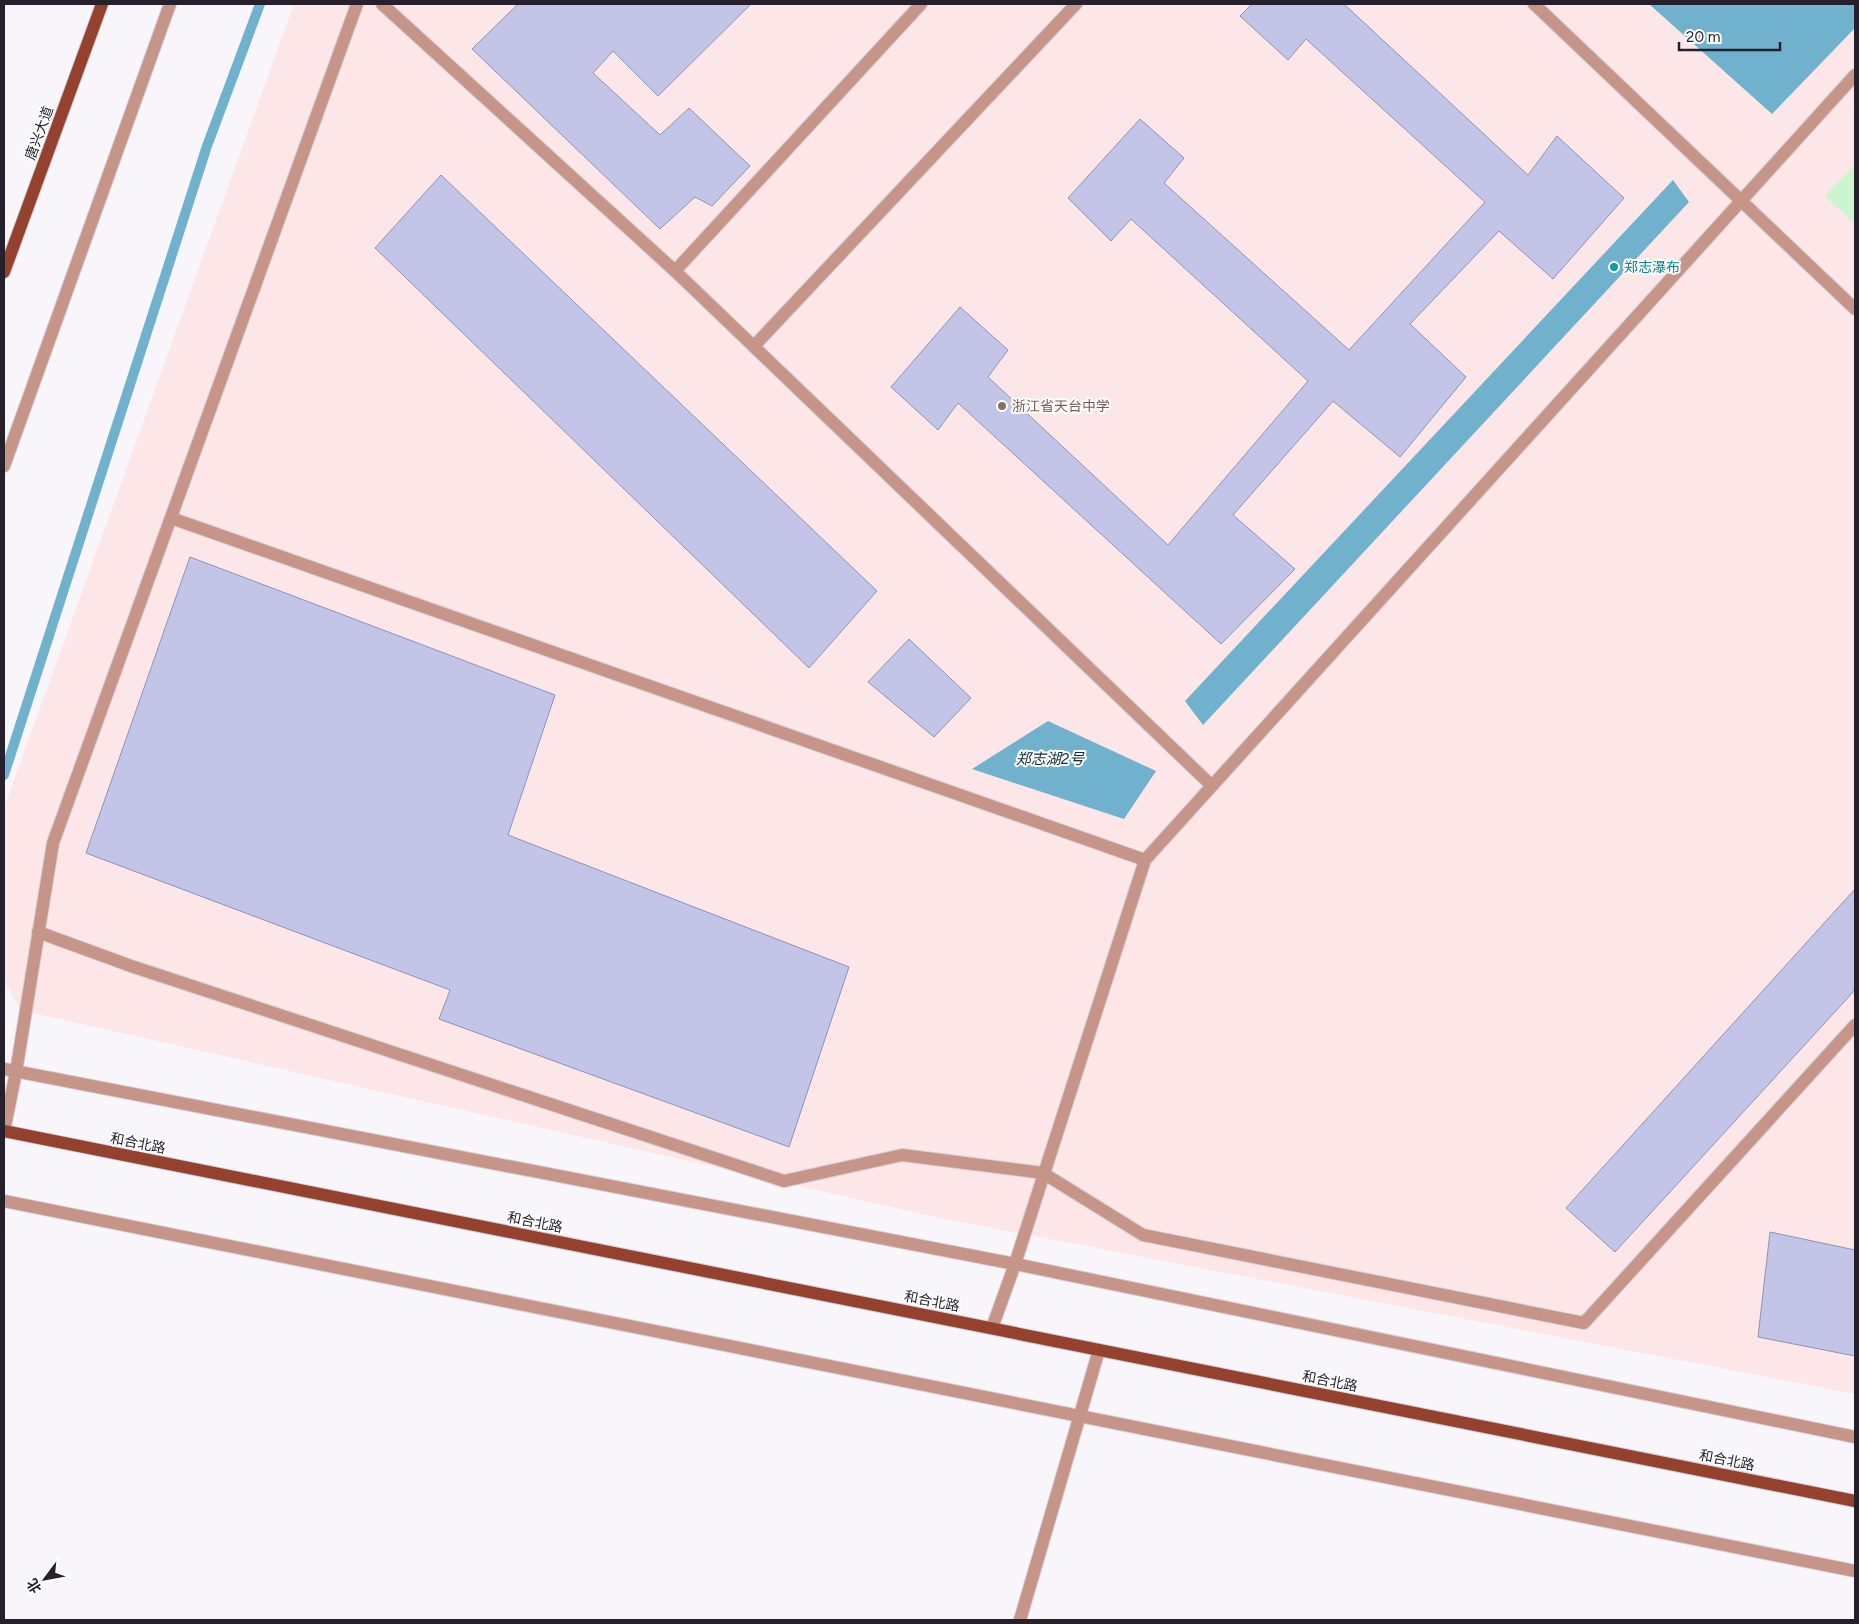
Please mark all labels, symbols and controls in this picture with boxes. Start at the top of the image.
scale bar [1679,20,1780,52]
text: 20 m [1686,28,1720,46]
street label: 唐兴大道 [22,104,57,162]
place label: 郑志瀑布 [1624,259,1680,276]
marker: 郑志瀑布 [1608,261,1620,273]
place label: 浙江省天台中学 [1012,398,1110,415]
marker: 浙江省天台中学 [996,400,1008,412]
water label: 郑志湖2号 [1016,750,1085,768]
street label: 和合北路 [109,1130,167,1157]
street label: 和合北路 [506,1209,564,1236]
street label: 和合北路 [903,1288,961,1315]
street label: 和合北路 [1301,1368,1359,1395]
street label: 和合北路 [1698,1447,1756,1474]
north arrow [20,1554,70,1604]
text: 北 [23,1575,45,1596]

